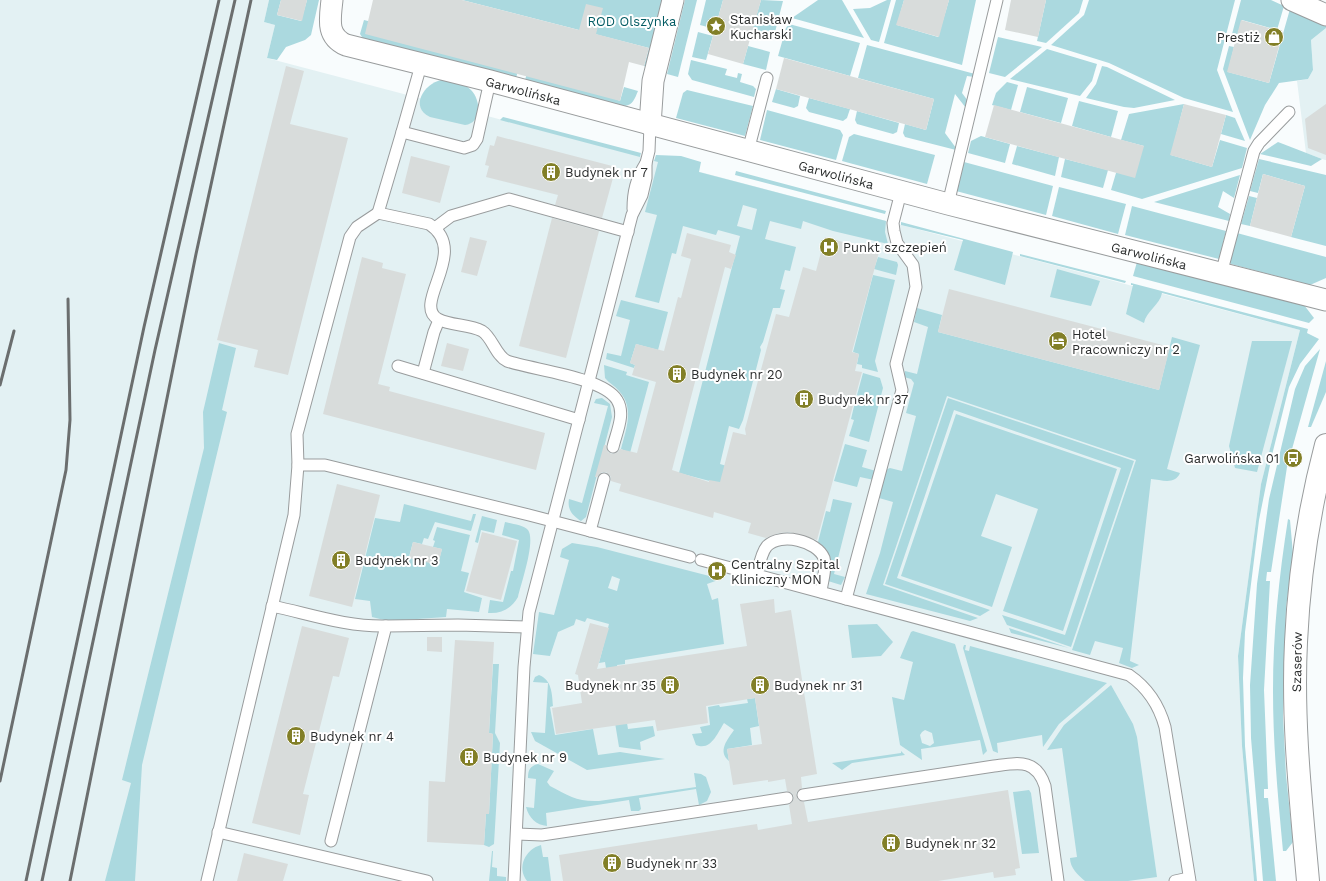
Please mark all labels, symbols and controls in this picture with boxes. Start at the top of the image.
place label: Stanisław Kucharski [730,12,793,42]
park label: ROD Olszynka [588,14,677,29]
place icon: Stanisław Kucharski [705,15,727,37]
shop icon: Prestiż [1263,26,1285,48]
place label: Prestiż [1217,30,1260,45]
street label: Garwolińska [484,74,563,108]
street label: Garwolińska [797,158,876,192]
building icon: Budynek nr 7 [540,161,562,183]
place label: Budynek nr 7 [565,165,648,180]
hospital icon: Punkt szczepień [818,236,840,258]
street label: Garwolińska [1110,239,1189,273]
place label: Punkt szczepień [843,240,947,255]
place label: Hotel Pracowniczy nr 2 [1072,327,1180,357]
hotel icon: Hotel Pracowniczy nr 2 [1047,330,1069,352]
building icon: Budynek nr 20 [666,363,688,385]
place label: Budynek nr 20 [691,367,783,382]
building icon: Budynek nr 37 [793,388,815,410]
place label: Budynek nr 37 [818,392,908,407]
bus stop icon: Garwolińska 01 [1282,447,1304,469]
place label: Garwolińska 01 [1184,451,1279,466]
building icon: Budynek nr 3 [330,549,352,571]
place label: Budynek nr 3 [355,553,439,568]
place label: Centralny Szpital Kliniczny MON [731,557,840,587]
hospital icon: Centralny Szpital Kliniczny MON [706,560,728,582]
street label: Szaserów [1289,632,1305,692]
building icon: Budynek nr 35 [659,674,681,696]
building icon: Budynek nr 31 [749,674,771,696]
place label: Budynek nr 35 [565,678,656,693]
place label: Budynek nr 31 [774,678,863,693]
building icon: Budynek nr 4 [285,725,307,747]
place label: Budynek nr 4 [310,729,394,744]
building icon: Budynek nr 9 [458,746,480,768]
place label: Budynek nr 9 [483,750,567,765]
building icon: Budynek nr 32 [880,832,902,854]
place label: Budynek nr 32 [905,836,996,851]
building icon: Budynek nr 33 [601,852,623,874]
place label: Budynek nr 33 [626,856,717,871]

